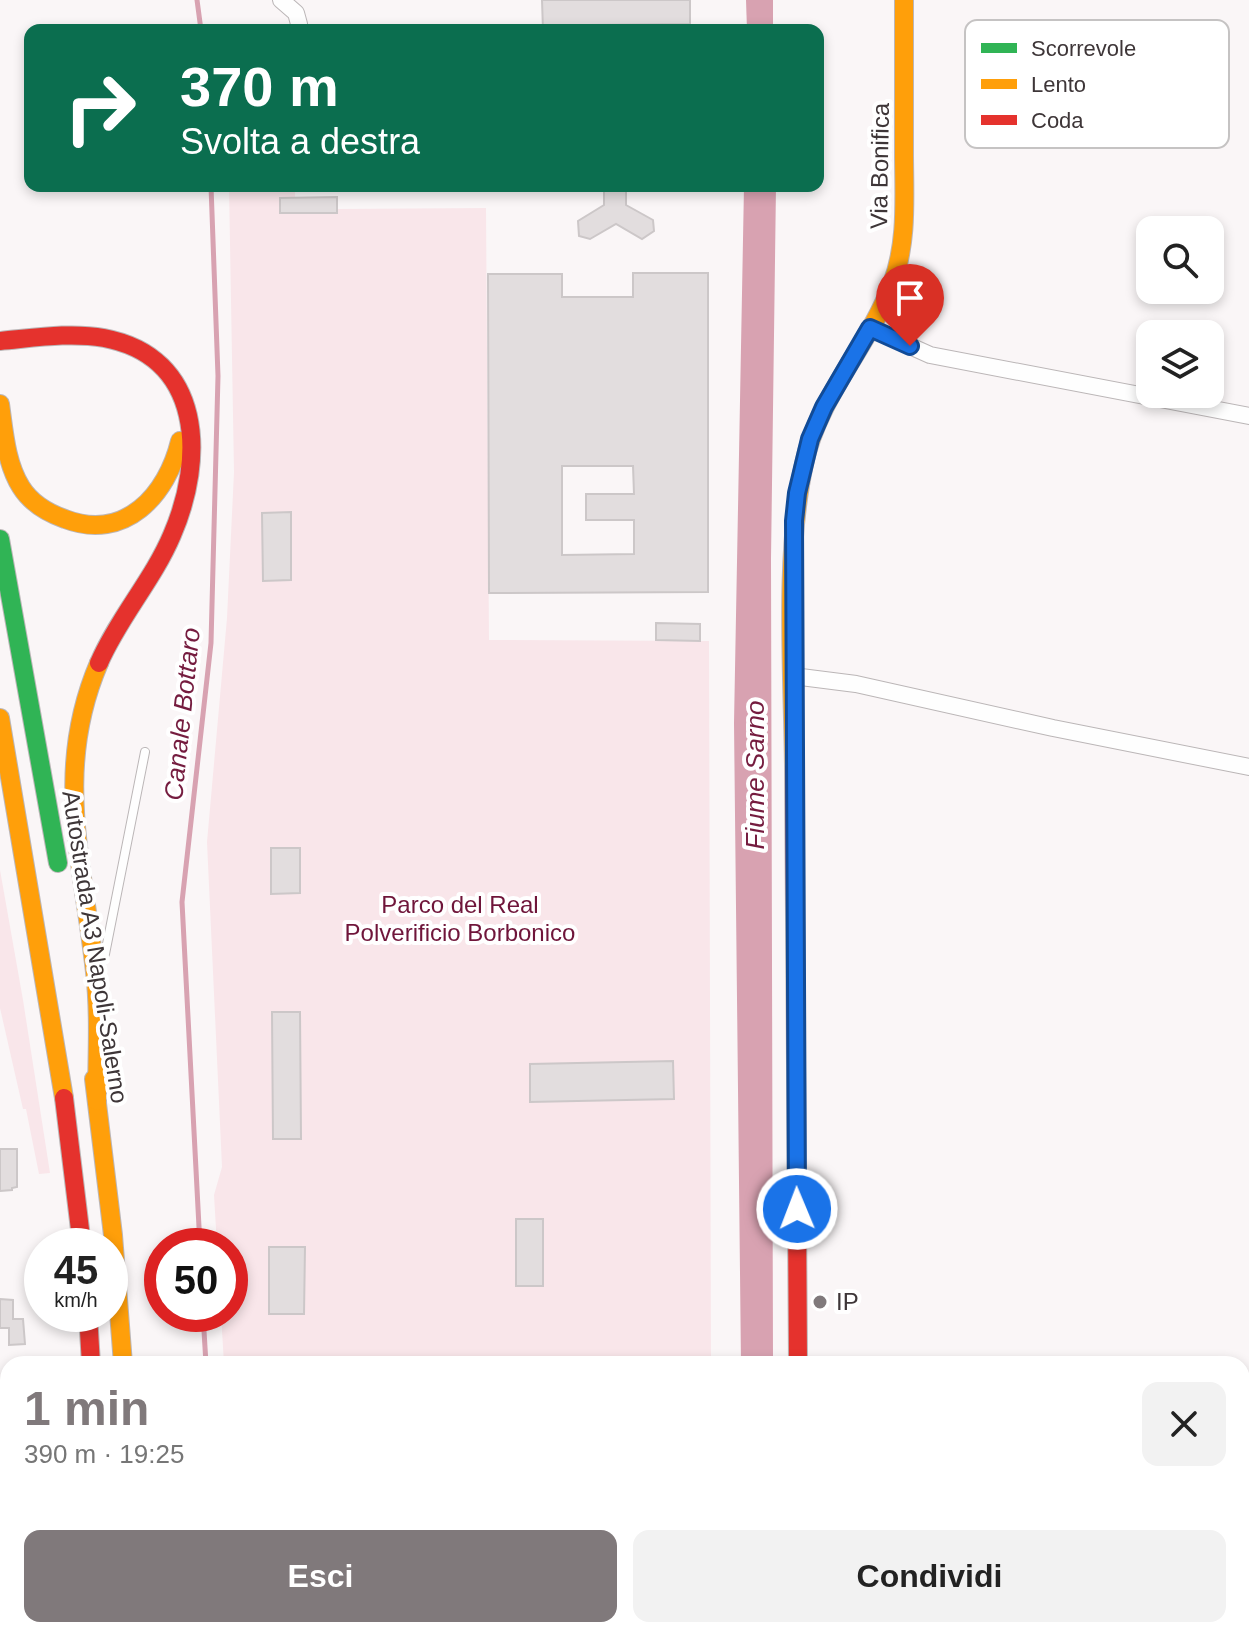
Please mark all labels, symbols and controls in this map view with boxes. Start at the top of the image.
legend [965,20,1229,148]
text: Scorrevole [1031,36,1136,61]
text: 370 m [180,55,339,118]
icon: right [48,56,152,160]
text: Lento [1031,72,1086,97]
street label: Via Bonifica [865,102,894,229]
text: Coda [1031,108,1084,133]
text: Svolta a destra [180,121,420,162]
map controls [1136,216,1224,408]
button: search [1136,216,1224,304]
pin [876,264,944,346]
icon: arrive [888,276,932,320]
button: layers [1136,320,1224,408]
water label: Canale Bottaro [158,626,206,802]
water label: Fiume Sarno [740,701,770,849]
street label: Autostrada A3 Napoli-Salerno [57,789,134,1105]
park label: Parco del Real Polverificio Borbonico [345,891,575,946]
position arrow [755,1167,839,1251]
speed limit sign: 50 [144,1228,248,1332]
text: 45 [54,1248,98,1292]
place label: IP [836,1288,859,1315]
text: km/h [54,1289,98,1311]
marker: IP [811,1293,829,1311]
text: 1 min [24,1382,149,1435]
button: close [1142,1382,1226,1466]
text: 390 m · 19:25 [24,1439,184,1469]
button: Esci [24,1530,617,1622]
button: Condividi [633,1530,1226,1622]

